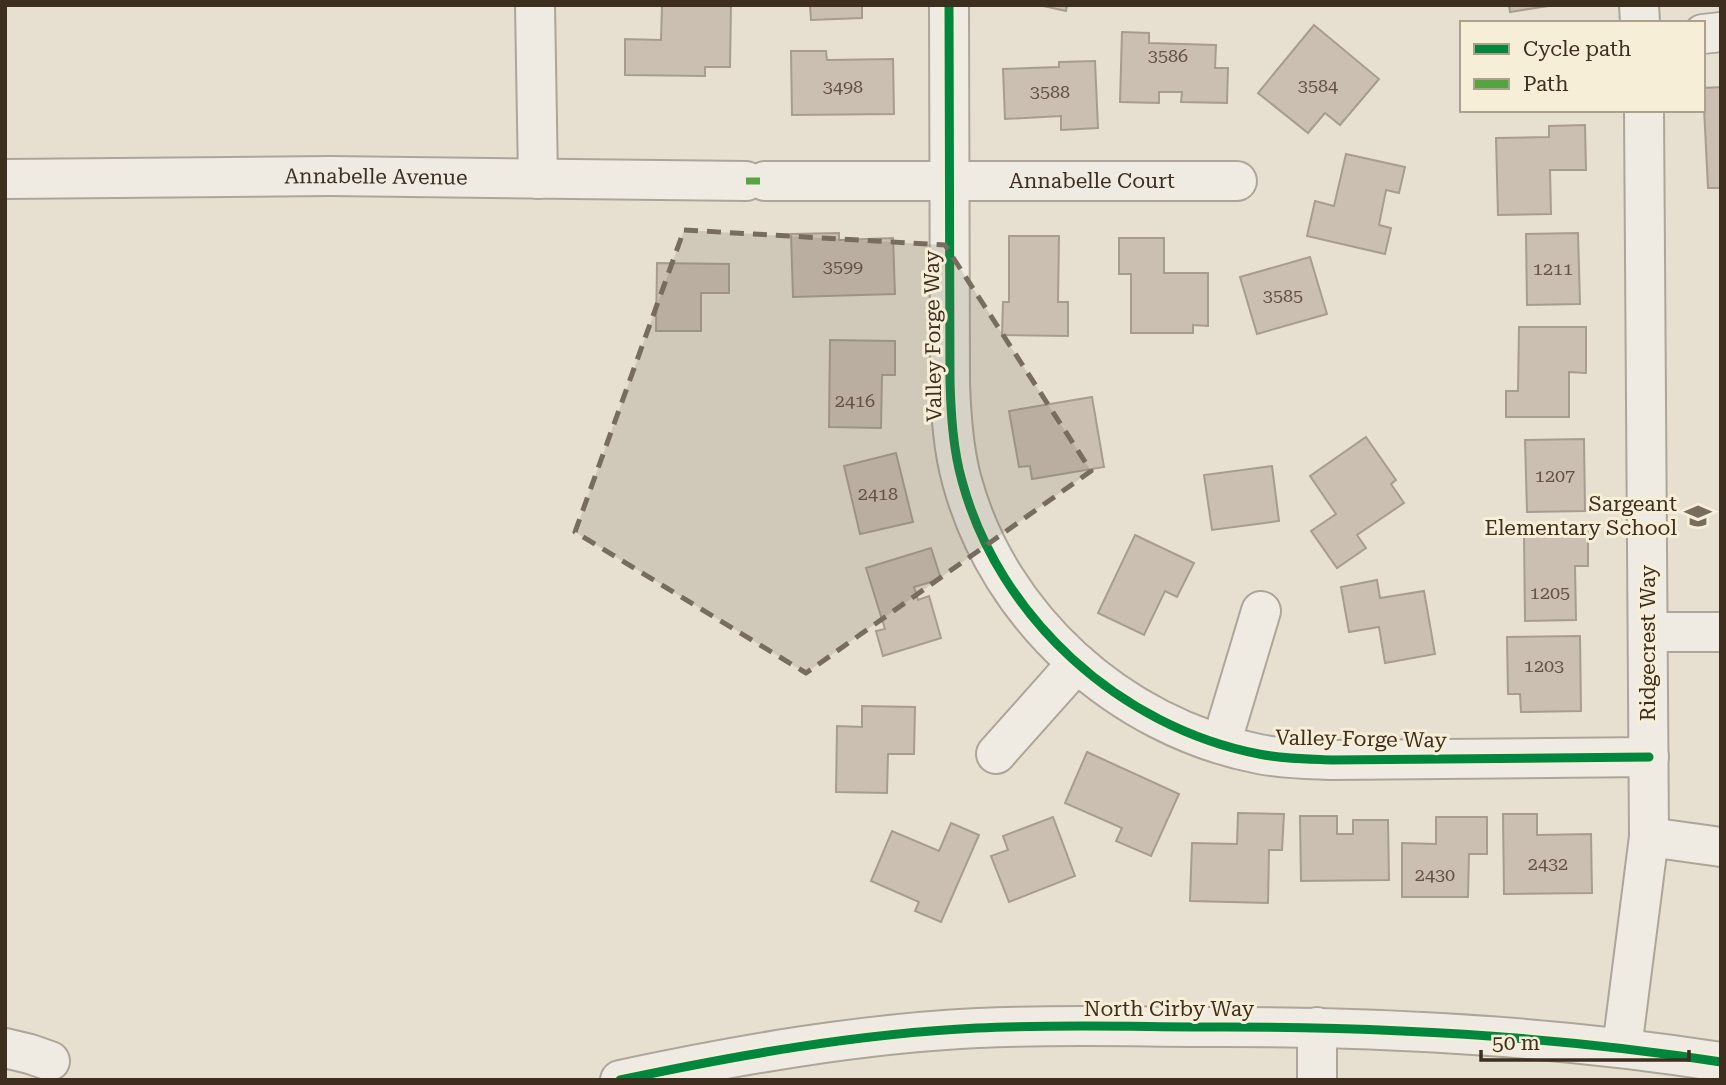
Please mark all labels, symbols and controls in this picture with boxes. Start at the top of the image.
legend [1460,21,1705,112]
text: Cycle path [1523,37,1632,61]
house number: 3586 [1148,45,1188,66]
text: Path [1523,72,1569,96]
house number: 3584 [1298,75,1338,96]
house number: 3498 [823,76,863,97]
house number: 3588 [1030,81,1070,102]
street label: Annabelle Avenue [284,164,468,190]
street label: Annabelle Court [1009,169,1175,193]
street label: Valley Forge Way [919,249,946,422]
house number: 3599 [823,256,863,277]
house number: 1211 [1533,258,1573,279]
house number: 3585 [1263,285,1303,306]
house number: 2416 [835,390,875,411]
house number: 1207 [1535,465,1575,486]
house number: 2418 [858,483,898,504]
place label: Sargeant Elementary School [1484,492,1678,540]
school or university icon: Sargeant Elementary School [1683,501,1713,531]
street label: Ridgecrest Way [1636,564,1660,721]
house number: 1205 [1530,582,1570,603]
house number: 1203 [1524,655,1564,676]
street label: Valley Forge Way [1275,726,1448,753]
house number: 2432 [1528,853,1568,874]
house number: 2430 [1415,864,1455,885]
street label: North Cirby Way [1084,997,1255,1021]
scale bar [1481,1018,1689,1062]
text: 50 m [1492,1031,1540,1055]

